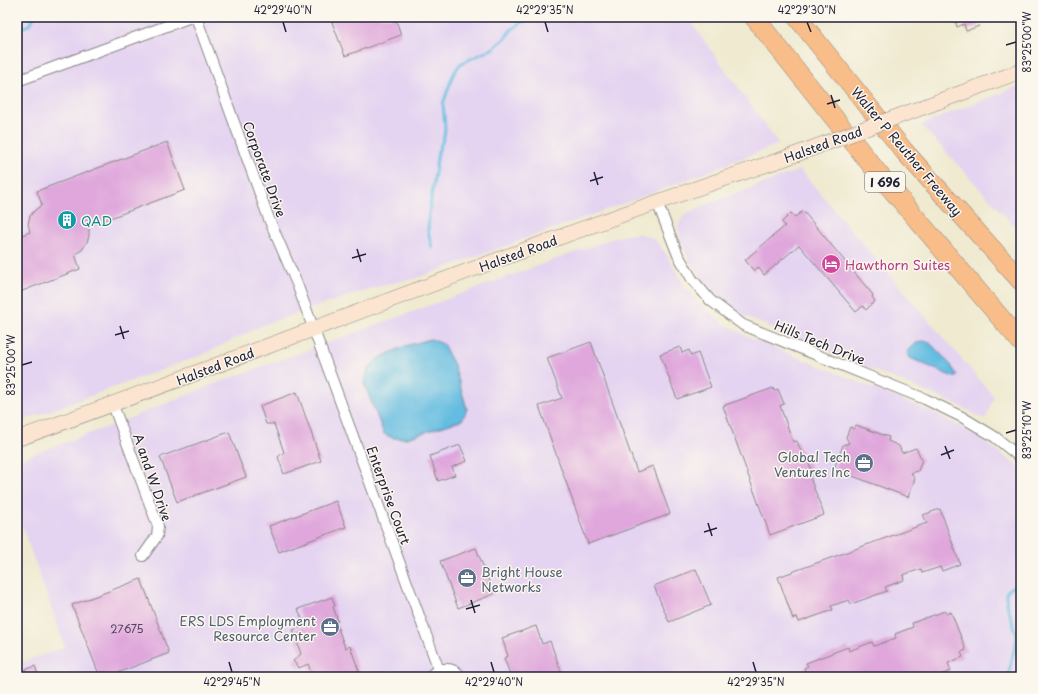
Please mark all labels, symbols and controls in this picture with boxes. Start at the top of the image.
text: 42°29'40"N [254,2,312,17]
text: 42°29'35"N [516,2,574,17]
text: 42°29'30"N [778,2,836,17]
text: 83°25'00"W [1019,11,1034,73]
street label: Walter P Reuther Freeway [847,82,967,220]
street label: Corporate Drive [239,118,291,220]
street label: Halsted Road [781,121,865,167]
road number: I 696 [865,172,905,192]
building icon: QAD [56,209,78,231]
place label: QAD [81,211,112,230]
street label: Halsted Road [476,230,560,276]
hotel icon: Hawthorn Suites [820,253,842,275]
place label: Hawthorn Suites [845,255,950,274]
street label: Hills Tech Drive [772,315,868,369]
text: 83°25'00"W [3,334,18,396]
street label: Halsted Road [173,342,257,390]
text: 83°25'10"W [1019,400,1034,459]
street label: A and W Drive [129,430,177,524]
street label: Enterprise Court [362,443,416,547]
place label: Global Tech Ventures Inc [774,447,850,481]
office icon: Global Tech Ventures Inc [853,452,875,474]
place label: Bright House Networks [481,562,563,596]
office icon: Bright House Networks [456,567,478,589]
place label: ERS LDS Employment Resource Center [179,611,317,645]
office icon: ERS LDS Employment Resource Center [319,616,341,638]
house number: 27675 [110,620,144,637]
text: 42°29'45"N [203,674,261,689]
text: 42°29'40"N [465,674,523,689]
text: 42°29'35"N [727,674,785,689]

